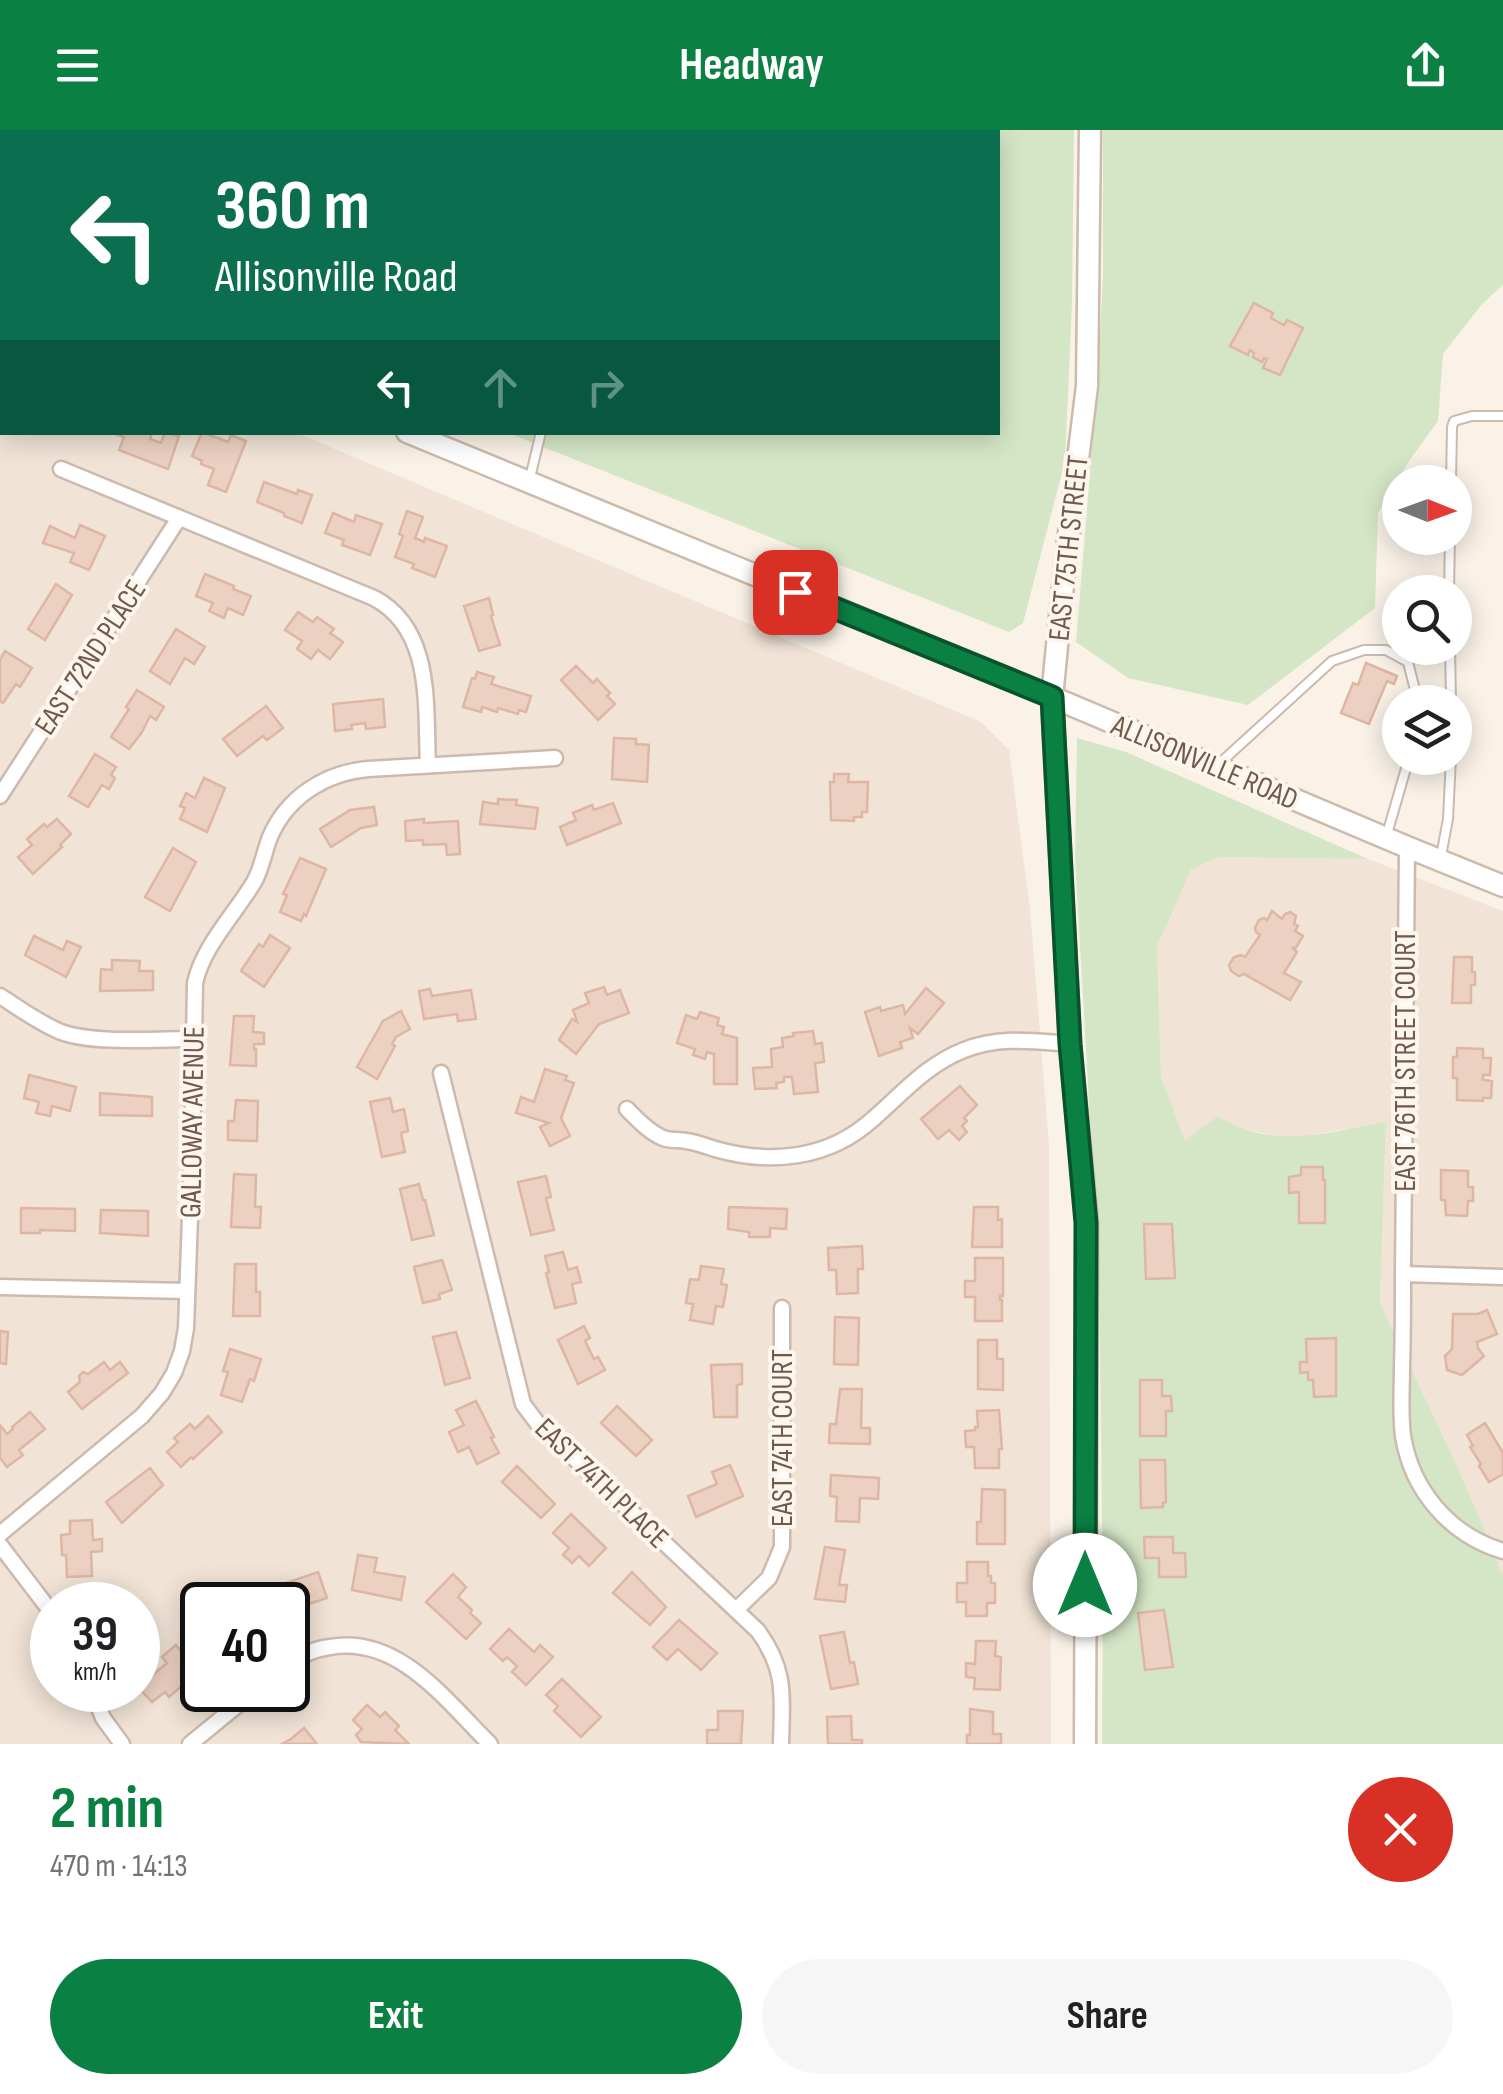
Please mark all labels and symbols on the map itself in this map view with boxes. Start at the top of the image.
street label: EAST 75TH STREET [1041,454,1097,643]
north arrow [1382,465,1472,555]
pin [753,550,838,635]
street label: EAST 72ND PLACE [27,573,154,742]
street label: ALLISONVILLE ROAD [1105,707,1303,818]
street label: EAST 76TH STREET COURT [1388,930,1424,1192]
street label: GALLOWAY AVENUE [173,1026,213,1218]
street label: EAST 74TH COURT [765,1349,801,1527]
street label: EAST 74TH PLACE [527,1411,676,1556]
position arrow [1033,1533,1137,1637]
speed limit sign: 40 [180,1582,310,1712]

